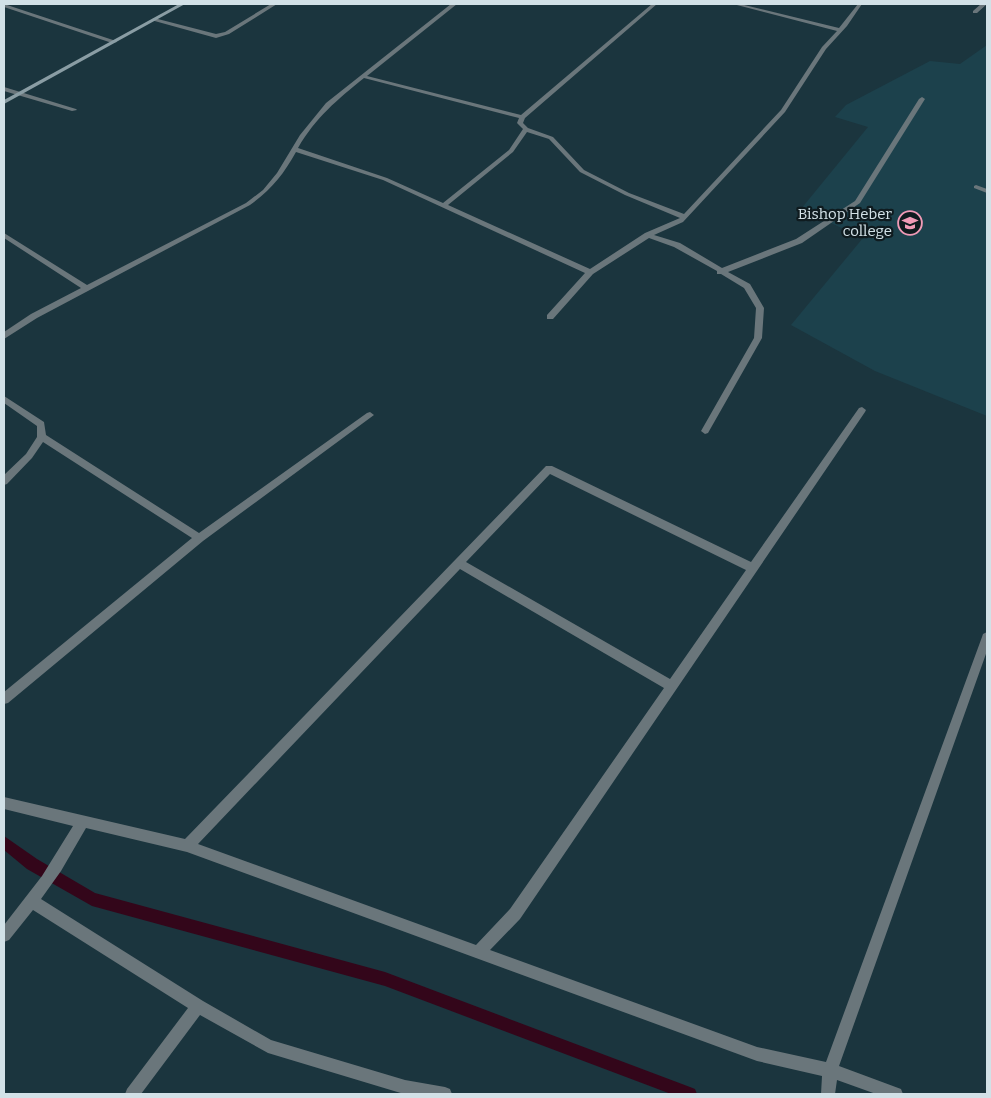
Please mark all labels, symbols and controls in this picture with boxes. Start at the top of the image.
place label: Bishop Heber college [798,205,892,240]
school or university icon: Bishop Heber college [897,210,923,236]

